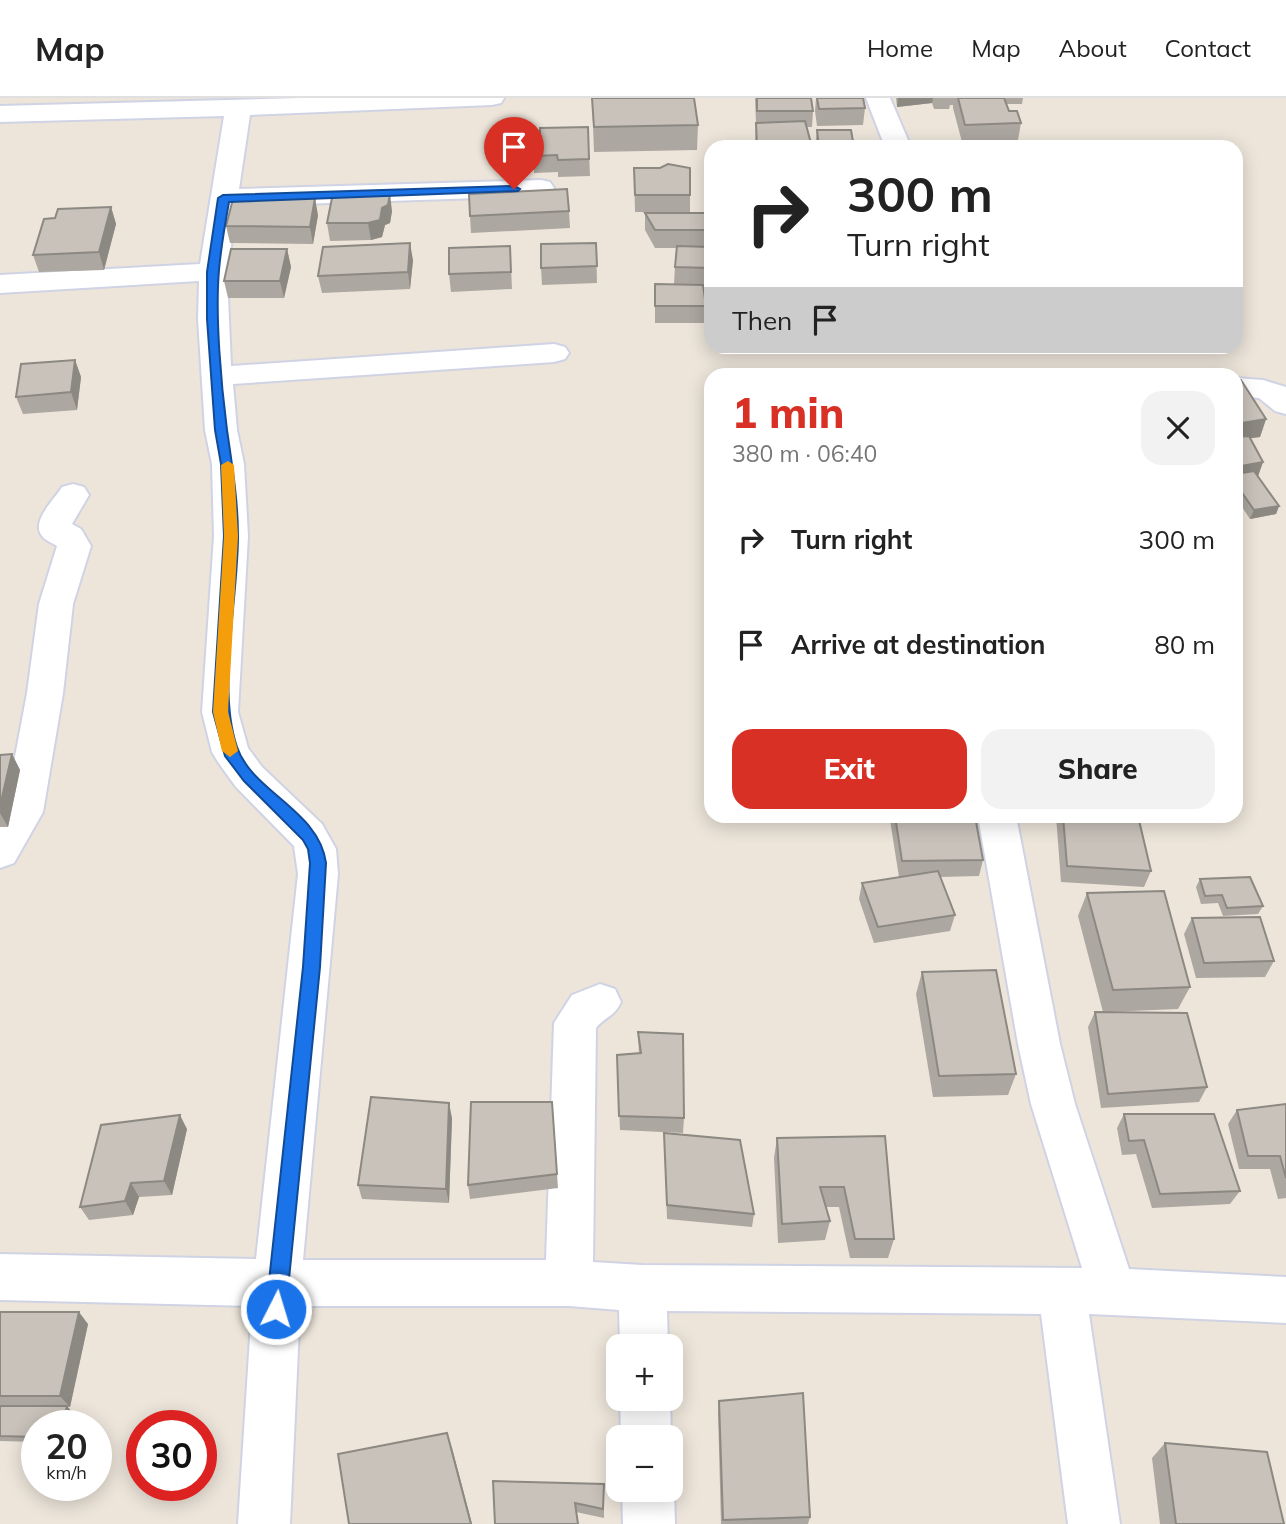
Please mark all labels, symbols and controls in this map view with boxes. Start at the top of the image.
text: Map [35,28,105,69]
text: Home [867,33,933,63]
text: Map [971,33,1021,63]
text: About [1059,33,1127,63]
text: Contact [1165,33,1251,63]
pin [484,117,544,189]
icon: arrive [495,128,533,166]
text: 300 m [847,163,993,224]
icon: right [732,168,823,259]
text: Turn right [847,224,990,264]
icon: arrive [806,301,844,339]
text: Then [732,304,792,337]
text: 1 min [732,386,845,439]
button: close [1141,391,1215,465]
text: 380 m · 06:40 [732,439,877,468]
icon: right [732,521,770,559]
text: Turn right [791,523,912,556]
text: 300 m [1139,523,1215,556]
icon: arrive [732,626,770,664]
text: Arrive at destination [791,628,1046,661]
text: 80 m [1154,628,1215,661]
button: Exit [732,729,967,809]
button: Share [981,729,1215,809]
position arrow [239,1272,313,1346]
map controls [606,1334,683,1502]
button: + [606,1334,683,1411]
speed limit sign: 30 [126,1410,217,1501]
text: 20 [45,1424,88,1468]
button: − [606,1425,683,1502]
text: km/h [46,1461,87,1484]

